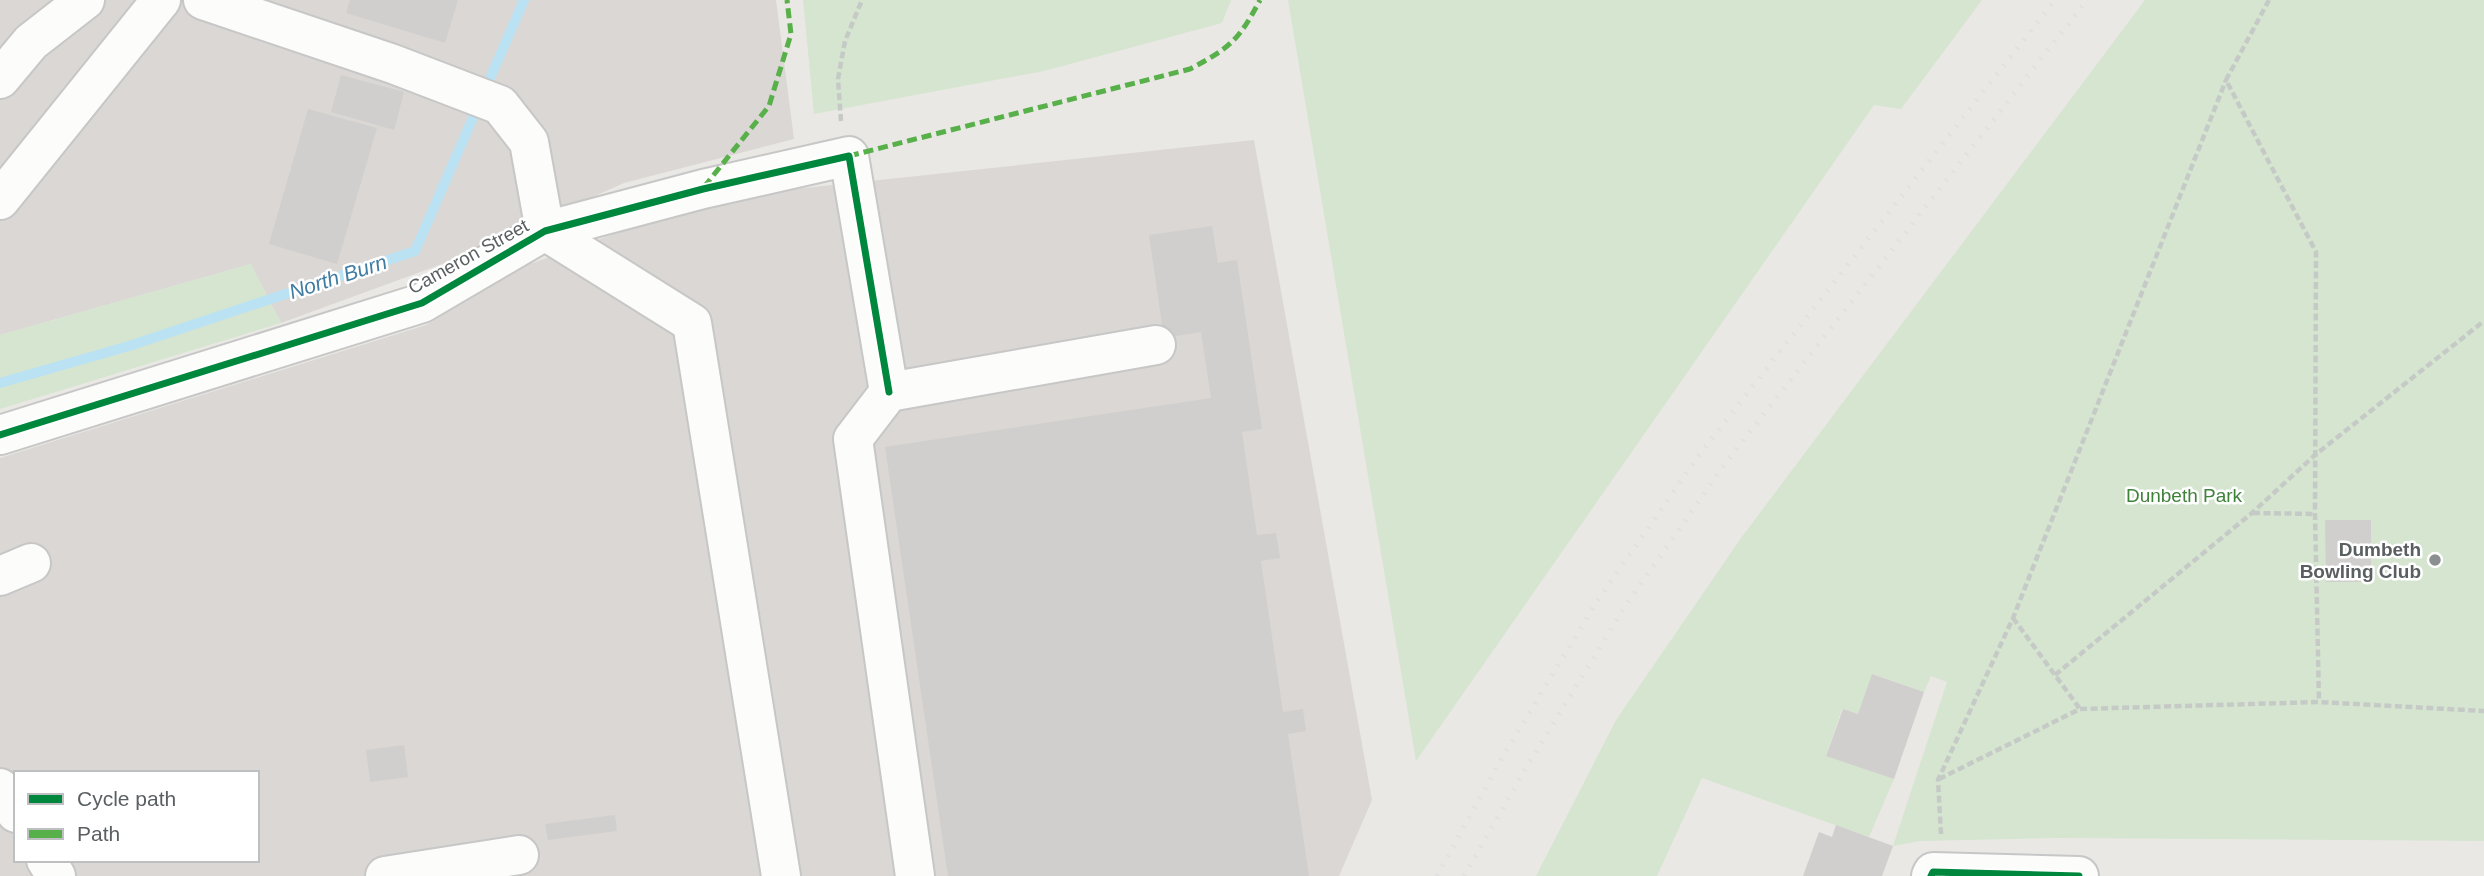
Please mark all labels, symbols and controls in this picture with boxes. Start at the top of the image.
street label: Cameron Street [404,214,533,298]
water label: North Burn [286,250,390,303]
park label: Dunbeth Park [2126,485,2243,506]
place label: Dumbeth Bowling Club [2300,539,2421,582]
marker: Dumbeth Bowling Club [2427,552,2443,568]
legend [14,771,259,862]
text: Cycle path [77,787,176,810]
text: Path [77,822,120,845]

